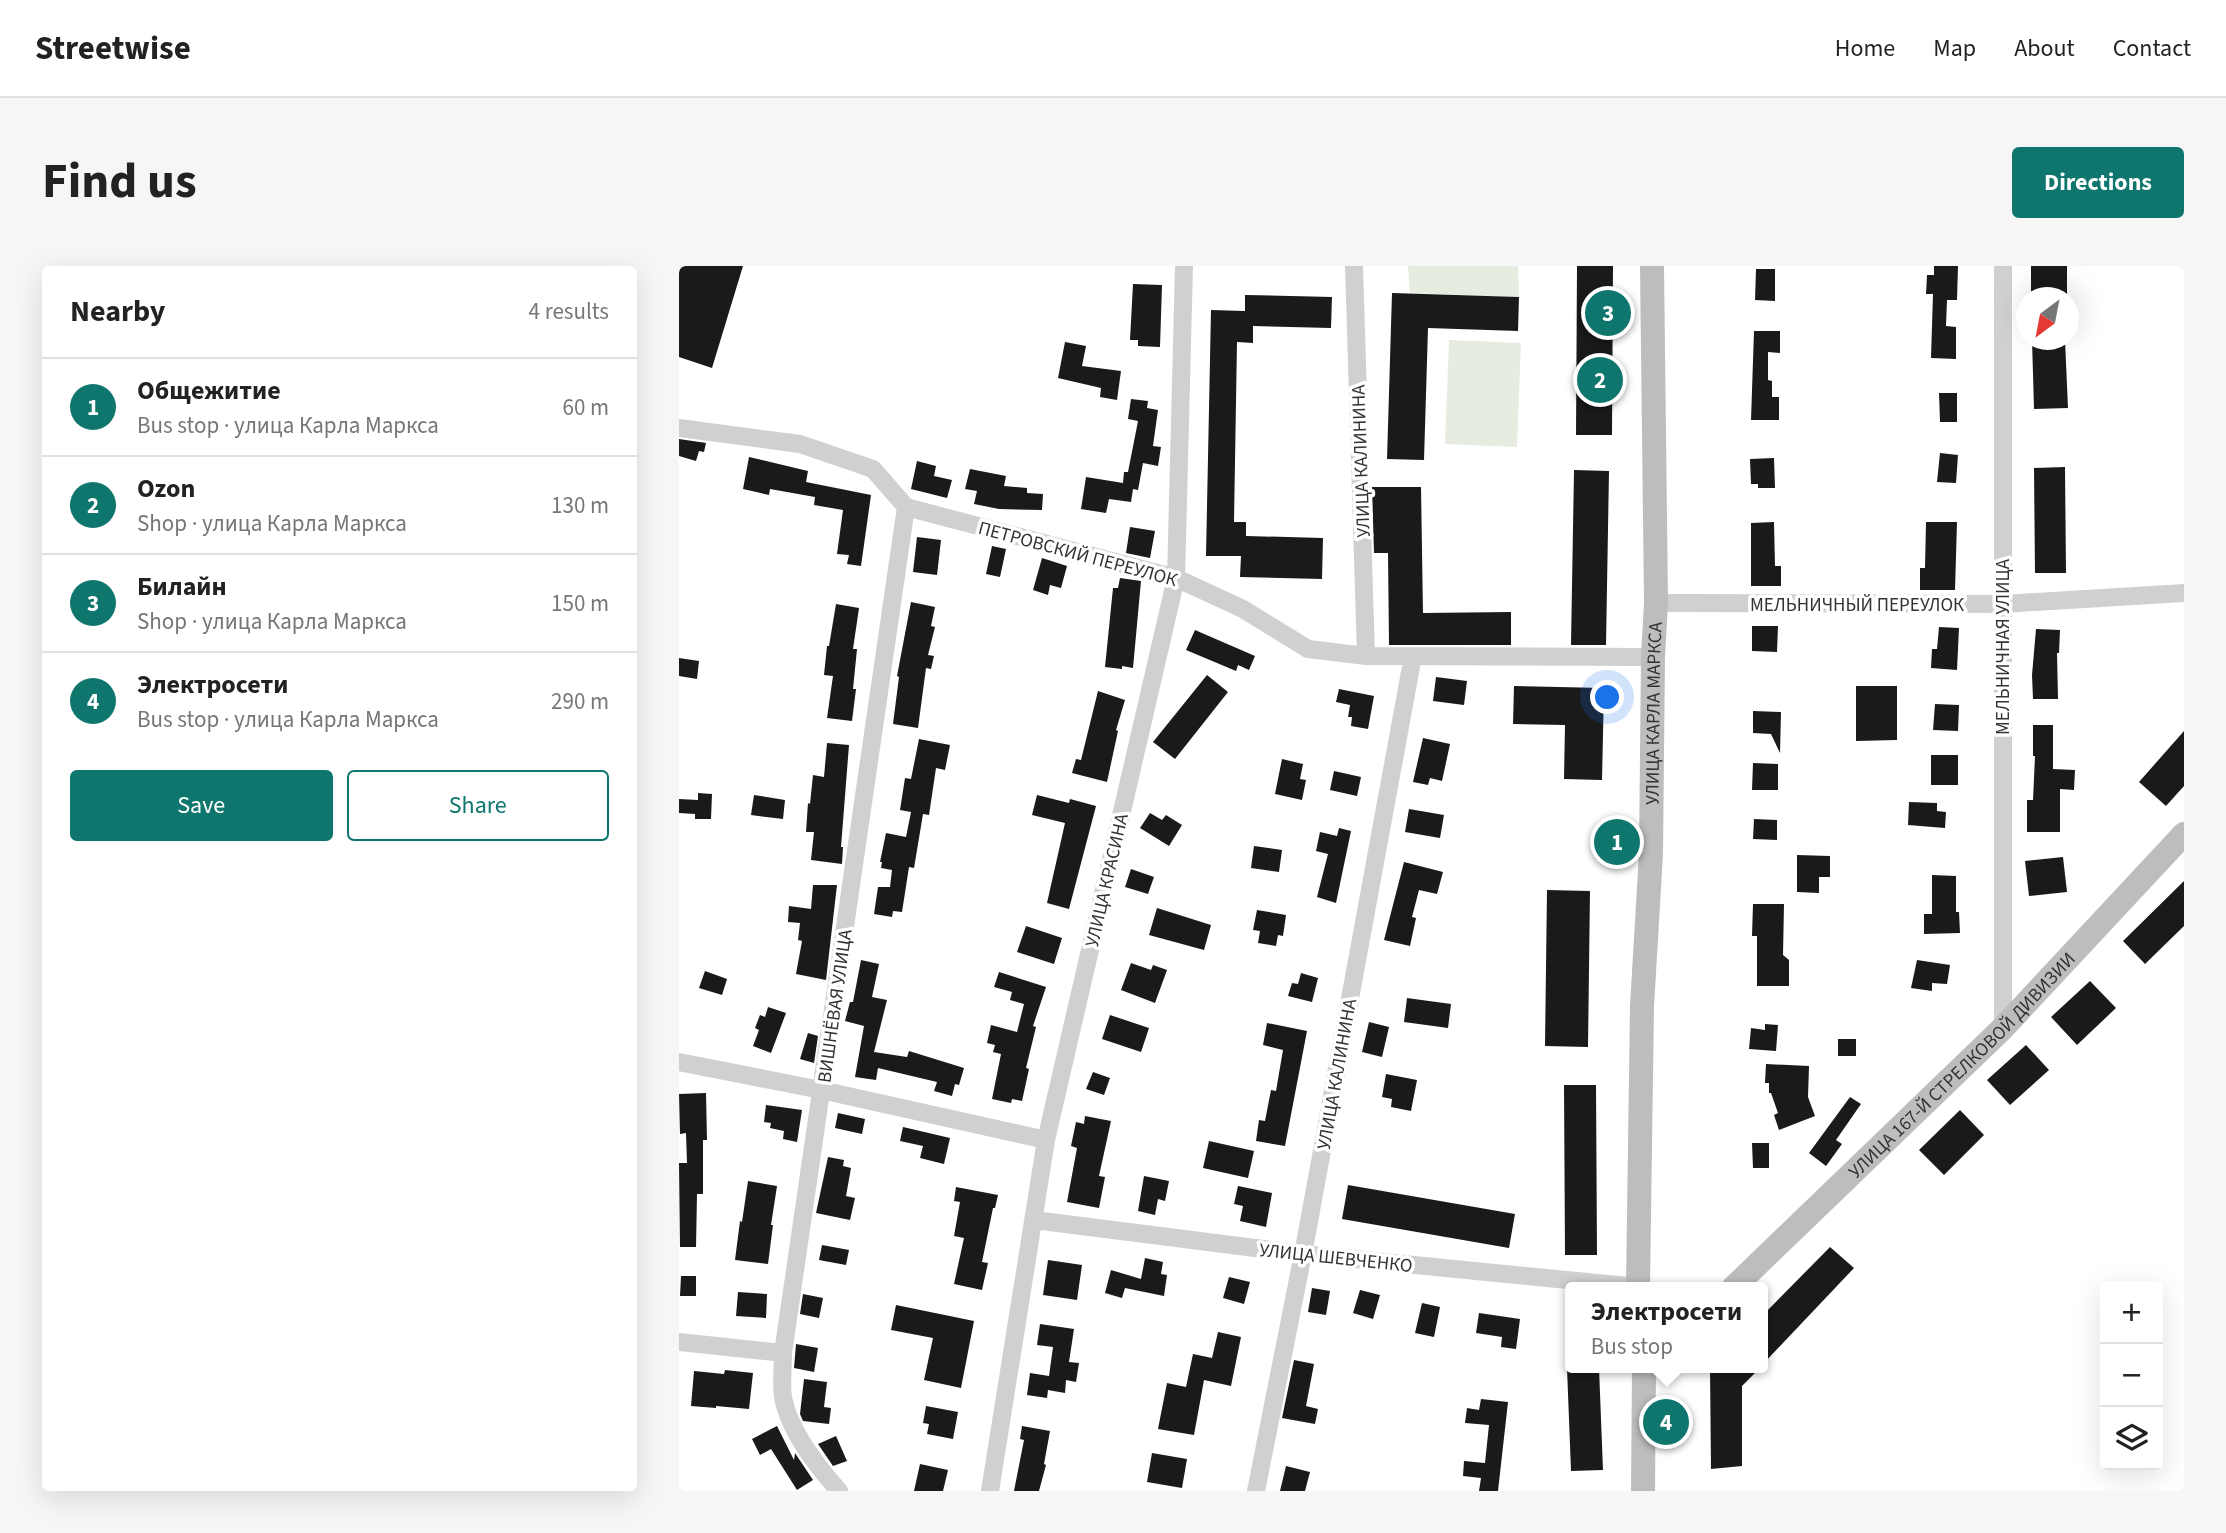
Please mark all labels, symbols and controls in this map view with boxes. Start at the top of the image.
text: Streetwise [35,25,191,72]
text: Home [1835,31,1895,66]
text: Map [1933,31,1976,66]
text: About [2014,31,2075,66]
text: Contact [2113,31,2191,66]
text: Find us [42,147,197,217]
button: Directions [2012,147,2184,218]
pin: 3 [1585,287,1631,339]
north arrow [2016,287,2079,350]
text: Nearby [70,290,165,333]
text: 4 results [529,295,609,328]
pin: 2 [1577,354,1623,406]
text: Общежитие [137,372,281,409]
street label: УЛИЦА КАЛИНИНА [1345,383,1378,538]
text: 1 [87,391,99,424]
text: 60 m [562,391,609,424]
text: Bus stop · улица Карла Маркса [137,409,439,442]
text: Ozon [137,470,195,507]
text: 2 [87,489,99,522]
text: 130 m [551,489,609,522]
text: Shop · улица Карла Маркса [137,507,407,540]
street label: ПЕТРОВСКИЙ ПЕРЕУЛОК [975,515,1180,594]
street label: МЕЛЬНИЧНАЯ УЛИЦА [1990,558,2017,735]
text: Билайн [137,568,227,605]
text: 3 [87,587,99,620]
text: 150 m [551,587,609,620]
street label: МЕЛЬНИЧНЫЙ ПЕРЕУЛОК [1750,592,1964,619]
text: Shop · улица Карла Маркса [137,605,407,638]
street label: УЛИЦА КАРЛА МАРКСА [1640,621,1670,805]
text: Электросети [137,666,288,703]
your location [1590,680,1624,714]
text: 4 [87,685,99,718]
text: 290 m [551,685,609,718]
text: Bus stop · улица Карла Маркса [137,703,439,736]
button: Save [70,770,333,841]
button: Share [347,770,609,841]
street label: УЛИЦА КРАСИНА [1079,810,1136,950]
pin: 1 [1594,816,1640,868]
street label: ВИШНЁВАЯ УЛИЦА [811,927,860,1085]
street label: УЛИЦА 167-Й СТРЕЛКОВОЙ ДИВИЗИИ [1843,947,2082,1185]
street label: УЛИЦА КАЛИНИНА [1311,996,1364,1152]
street label: УЛИЦА ШЕВЧЕНКО [1258,1237,1414,1280]
map controls [2100,1281,2163,1470]
button: + [2100,1281,2163,1344]
popup [1565,1282,1768,1373]
text: Электросети [1591,1293,1742,1330]
text: Bus stop [1591,1330,1673,1363]
button: − [2100,1344,2163,1407]
pin: 4 [1643,1396,1689,1448]
button: layers [2100,1407,2163,1470]

